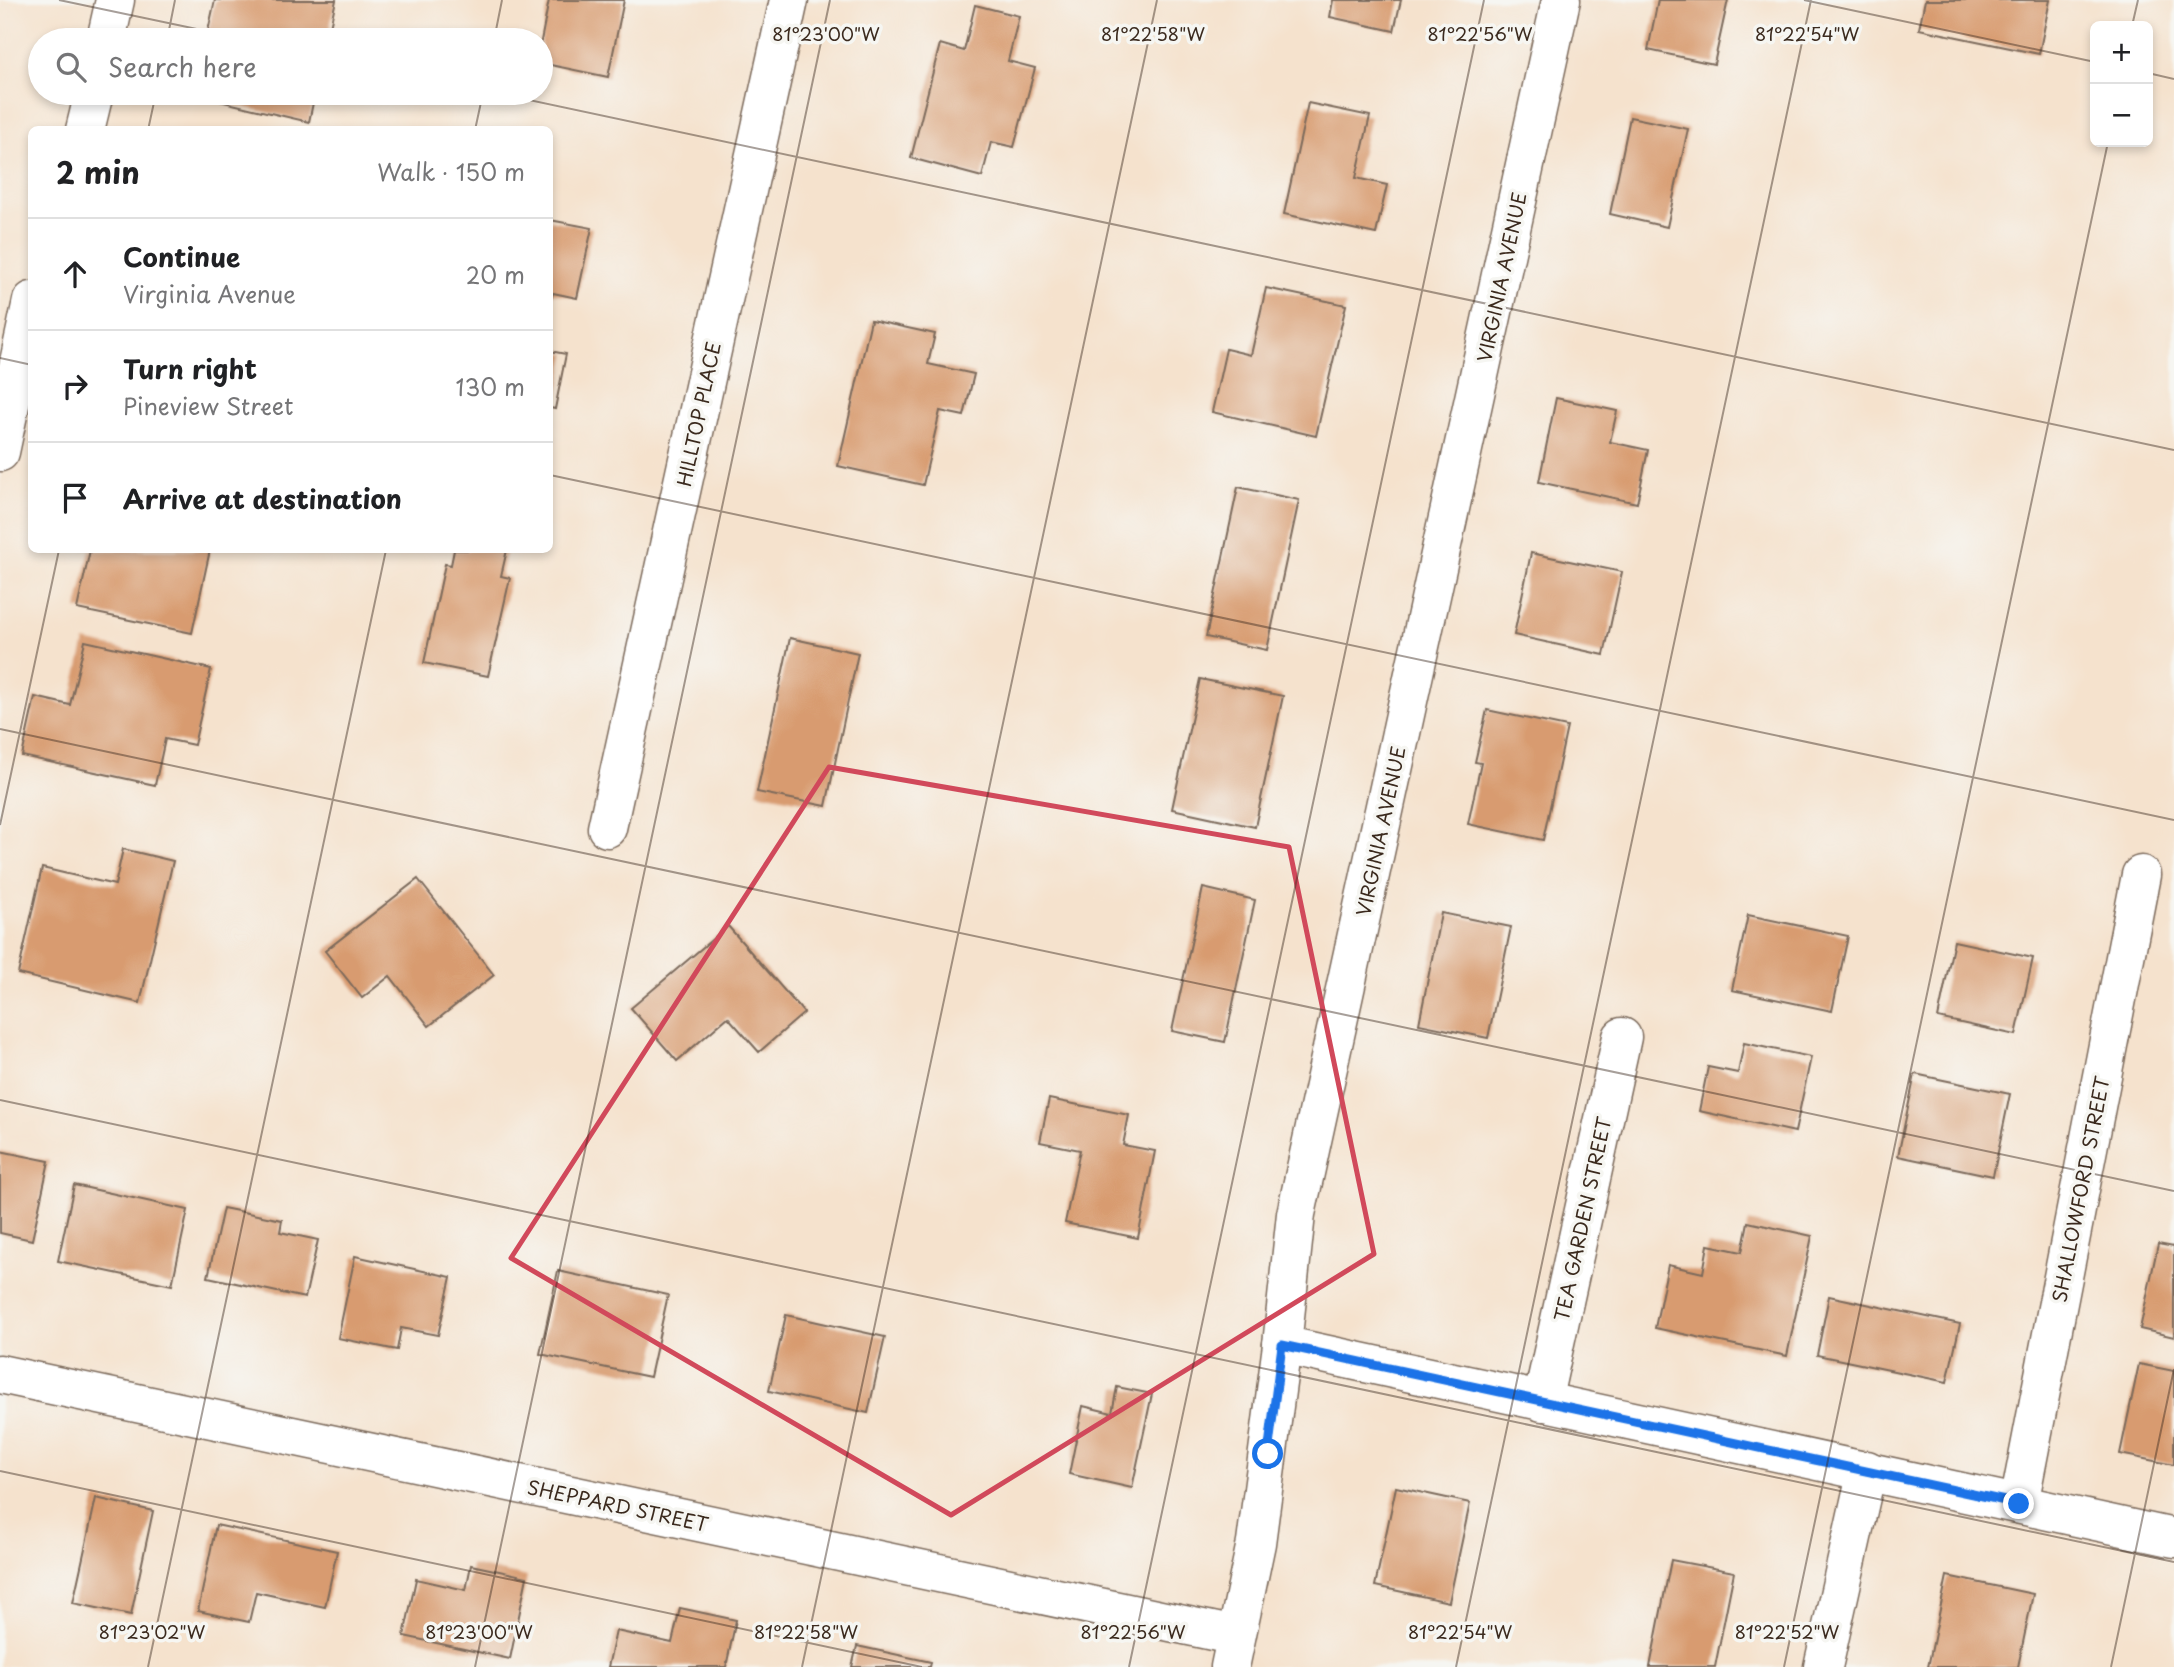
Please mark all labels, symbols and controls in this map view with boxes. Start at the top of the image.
text: 81°23'00"W [772,20,880,47]
text: 81°22'58"W [1101,20,1206,47]
text: 81°22'56"W [1428,20,1533,47]
text: 81°22'54"W [1755,20,1860,47]
map controls [2090,21,2153,147]
button: + [2090,21,2153,84]
search box [28,28,553,105]
text: Search here [108,47,257,86]
icon: search [52,48,90,86]
button: − [2090,84,2153,147]
text: 2 min [56,149,140,194]
text: Walk · 150 m [377,154,525,189]
street label: VIRGINIA AVENUE [1469,190,1533,364]
text: Continue [123,237,240,276]
icon: ahead [56,255,94,293]
text: 20 m [466,257,525,292]
text: Virginia Avenue [123,276,296,311]
street label: HILLTOP PLACE [669,339,727,489]
text: Turn right [123,349,257,388]
icon: right [56,367,94,405]
text: 130 m [455,369,525,404]
text: Pineview Street [123,388,293,423]
icon: arrive [56,479,94,517]
text: Arrive at destination [123,479,402,518]
street label: VIRGINIA AVENUE [1348,744,1412,918]
street label: SHALLOWFORD STREET [2044,1074,2116,1304]
street label: TEA GARDEN STREET [1547,1114,1617,1324]
route start [1252,1438,1283,1469]
street label: SHEPPARD STREET [525,1472,711,1538]
route end [2003,1488,2034,1519]
text: 81°23'02"W [99,1618,206,1645]
text: 81°23'00"W [425,1618,533,1645]
text: 81°22'58"W [754,1618,859,1645]
text: 81°22'56"W [1081,1618,1186,1645]
text: 81°22'54"W [1408,1618,1513,1645]
text: 81°22'52"W [1735,1618,1840,1645]

